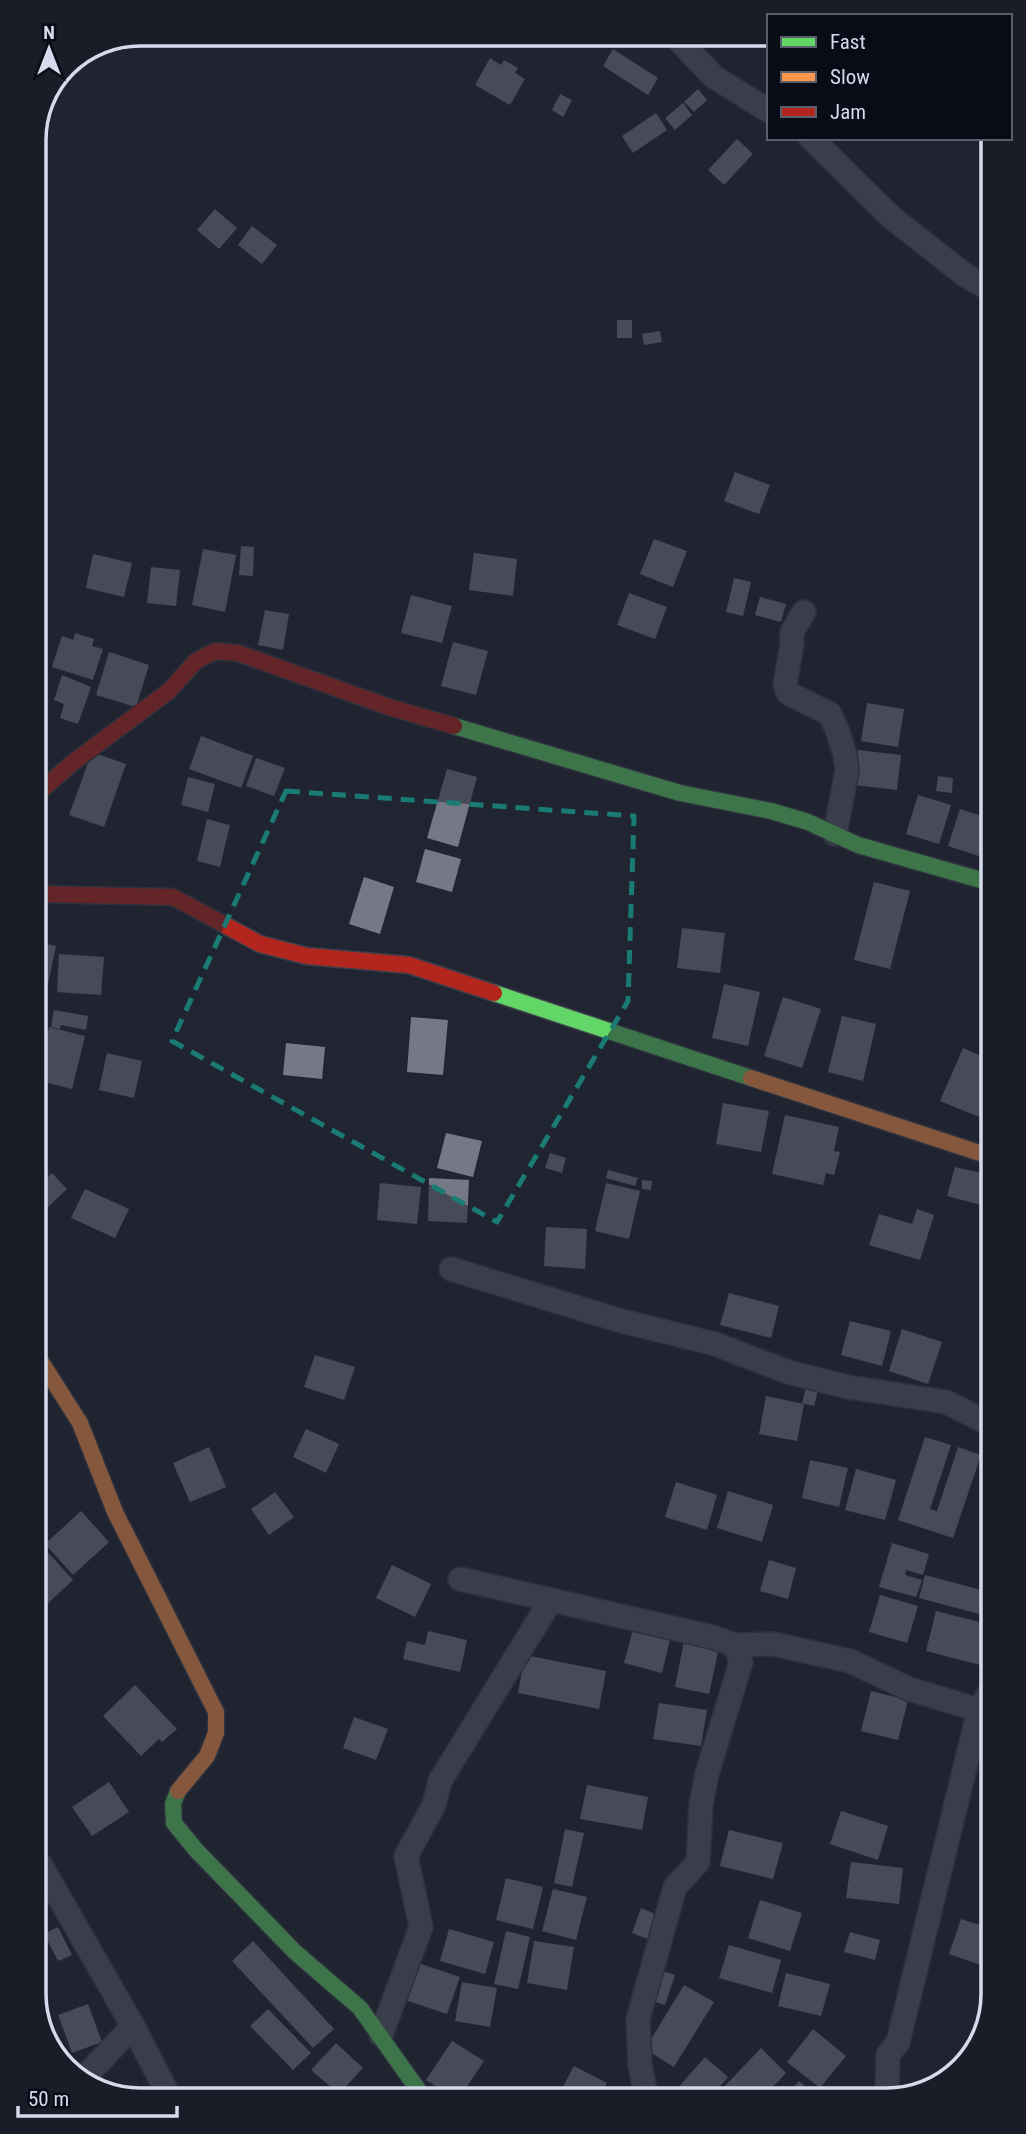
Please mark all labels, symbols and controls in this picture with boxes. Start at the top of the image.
north arrow [14,14,84,84]
legend [767,14,1012,140]
text: N [43,21,55,44]
text: Fast [830,30,866,54]
text: Slow [830,65,870,89]
text: Jam [830,100,866,124]
scale bar [18,2074,177,2118]
text: 50 m [28,2087,69,2111]

